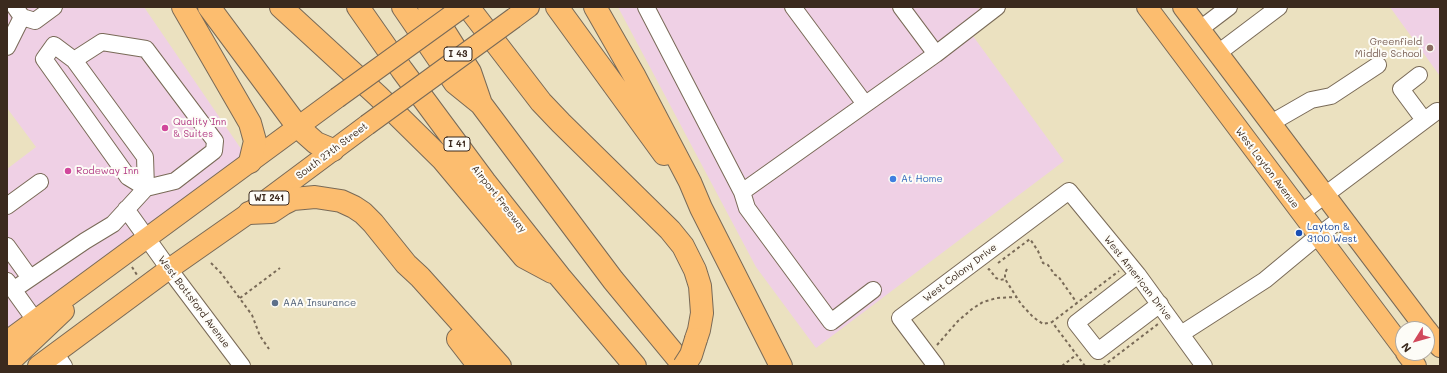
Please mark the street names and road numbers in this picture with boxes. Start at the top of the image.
road number: I 43 [444,47,472,61]
street label: South 27th Street [294,120,370,182]
street label: West Layton Avenue [1233,125,1301,211]
road number: I 41 [444,137,470,151]
street label: Airport Freeway [469,163,529,235]
road number: WI 241 [249,191,289,205]
street label: West American Drive [1101,233,1175,323]
street label: West Colony Drive [921,241,999,305]
street label: West Bottsford Avenue [155,254,233,350]

